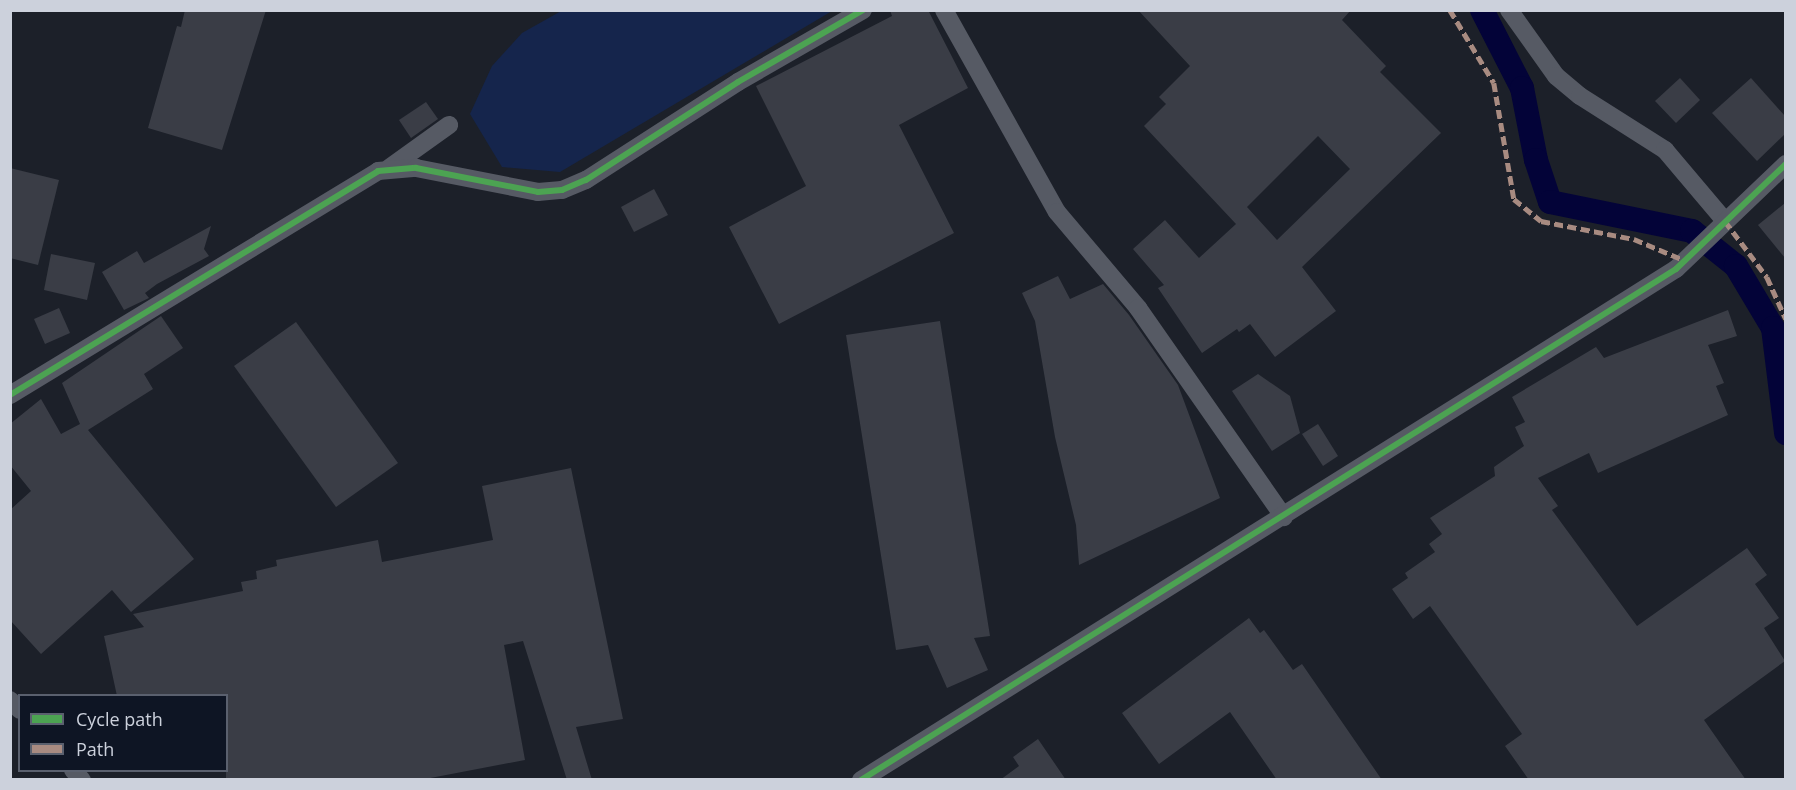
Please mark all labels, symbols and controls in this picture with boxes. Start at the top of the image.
legend [18,694,228,772]
text: Cycle path [76,707,163,731]
text: Path [76,737,114,761]

